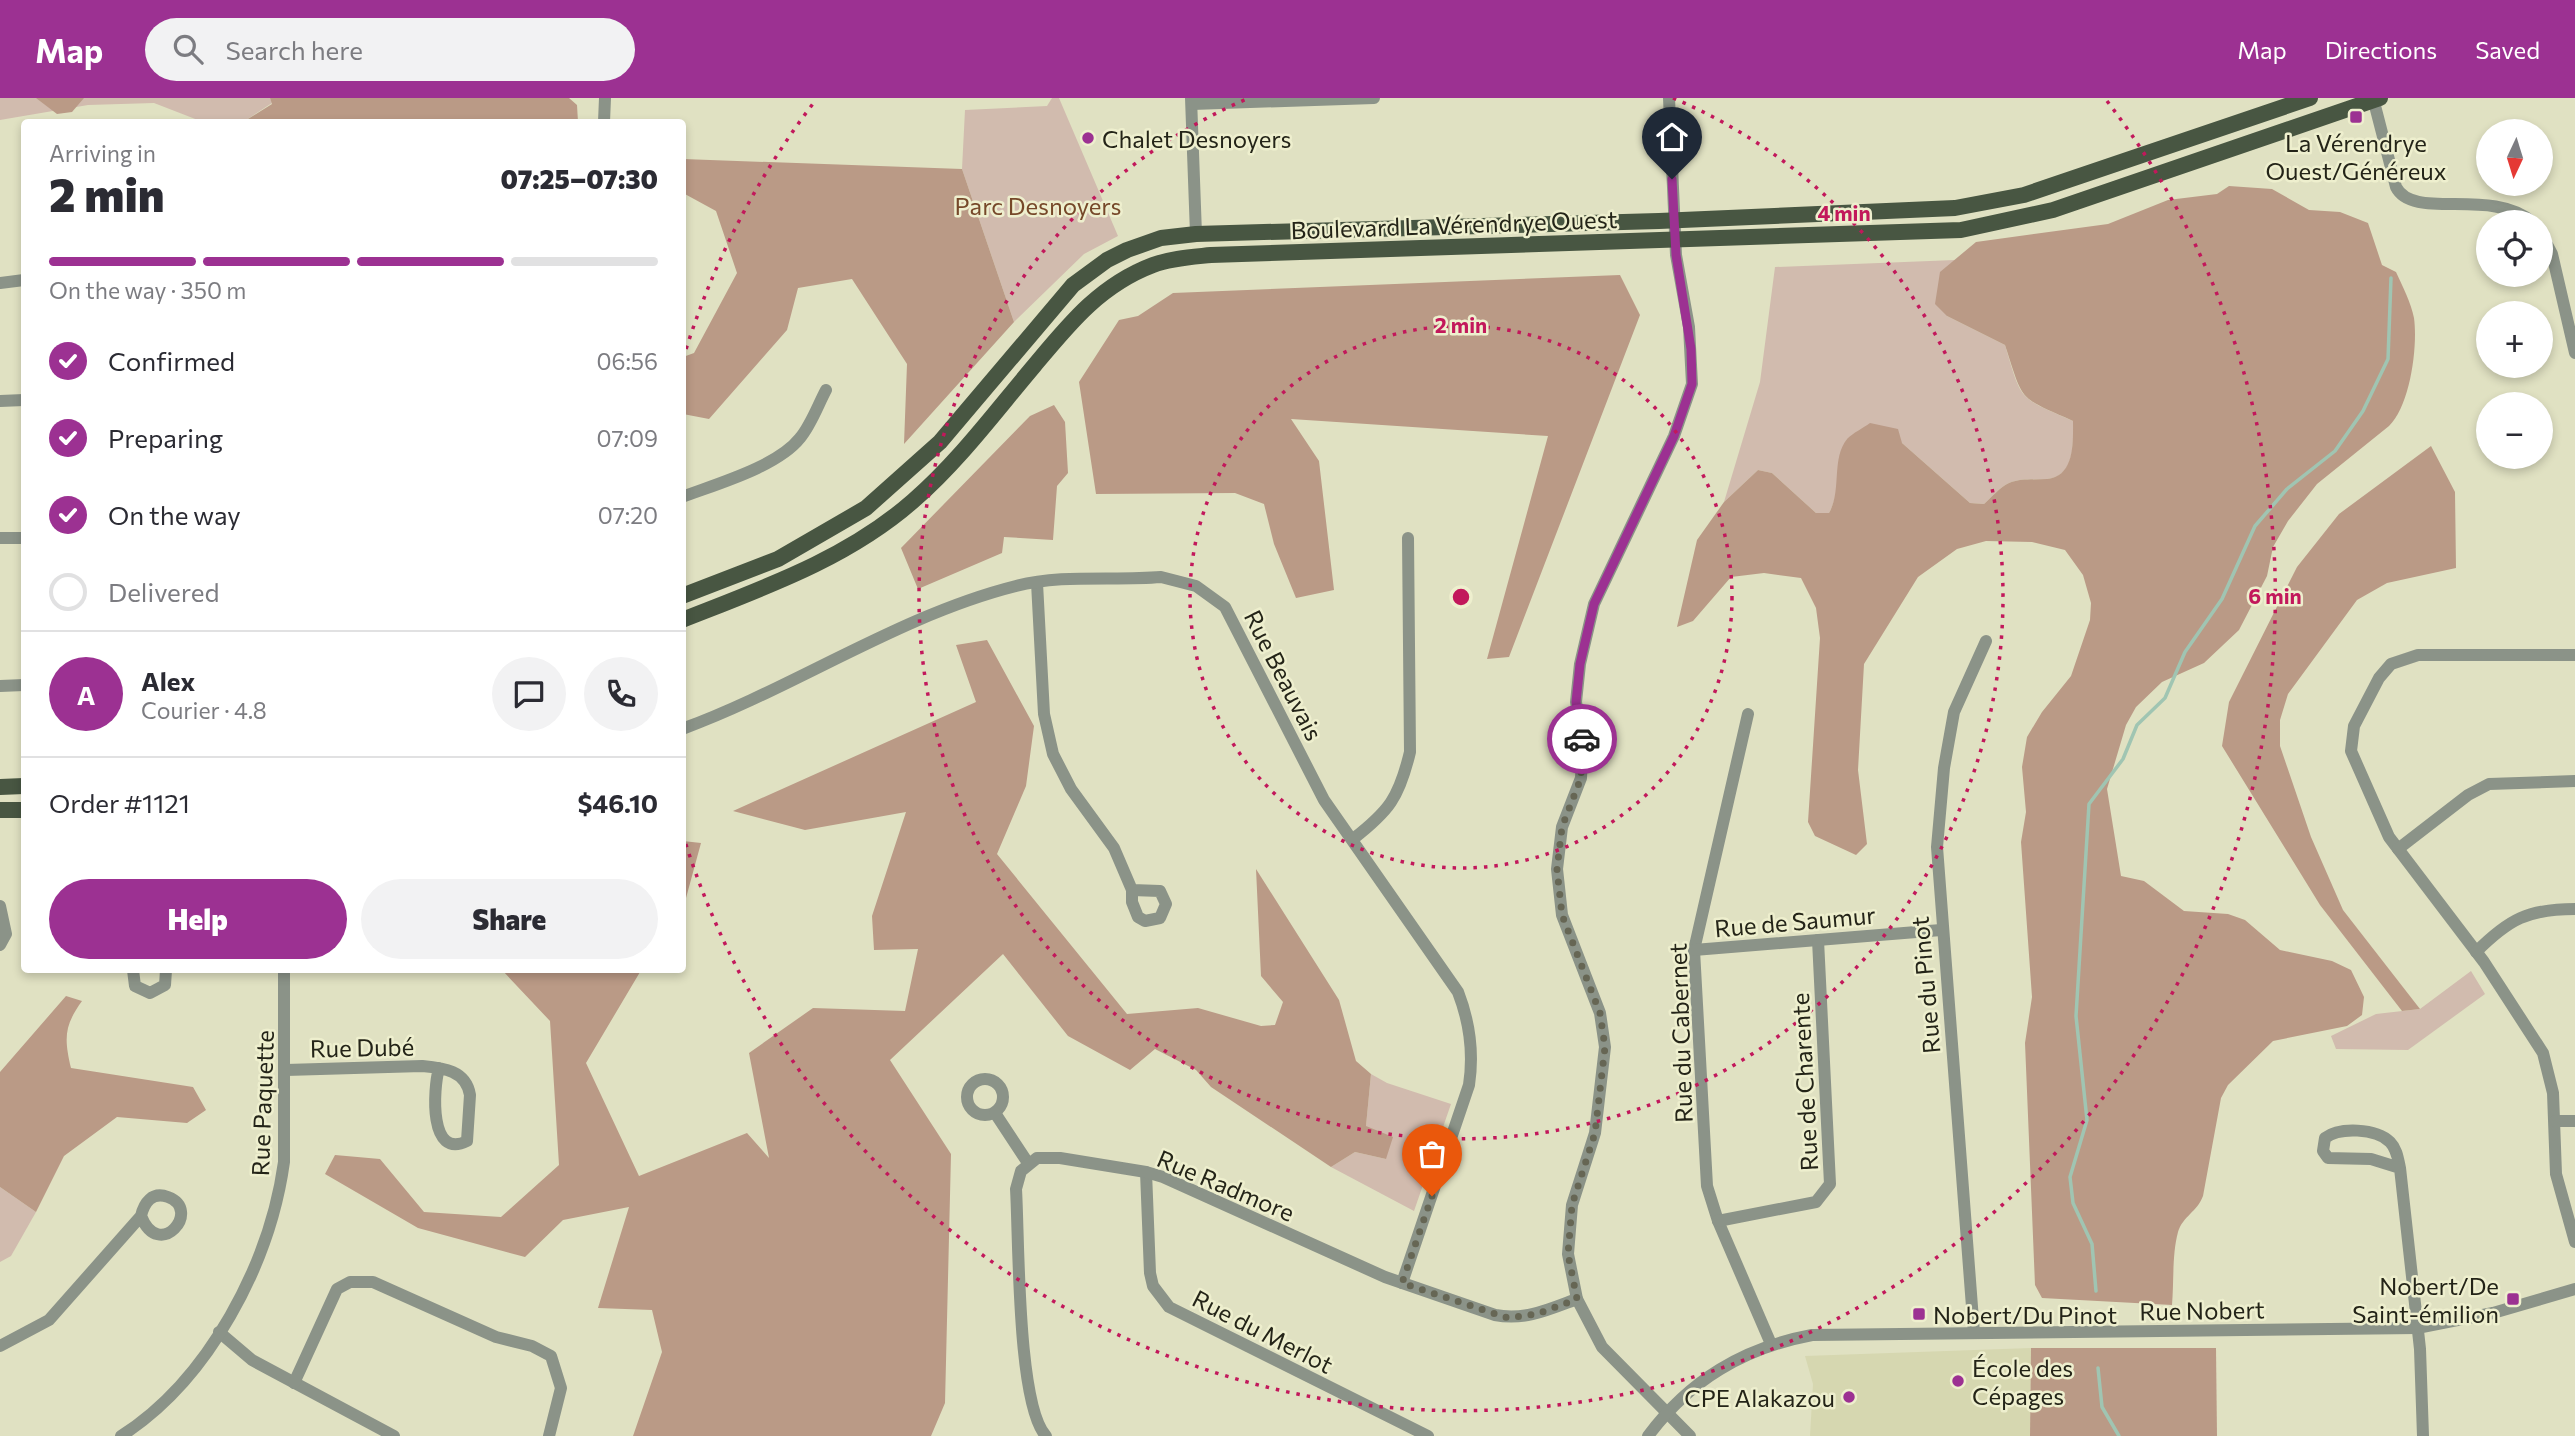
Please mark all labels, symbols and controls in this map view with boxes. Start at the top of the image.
search box [145,18,635,81]
text: Map [35,29,103,70]
icon: search [169,30,207,68]
text: Search here [225,34,363,65]
text: Map [2237,35,2287,64]
text: Directions [2325,35,2437,64]
text: Saved [2475,35,2540,64]
pin [1642,107,1702,179]
marker: La Vérendrye Ouest/Généreux [2348,109,2364,125]
icon: home [1653,118,1691,156]
north arrow [2476,119,2553,196]
map controls [2476,119,2553,469]
place label: Chalet Desnoyers [1102,124,1291,153]
place label: La Vérendrye Ouest/Généreux [2265,128,2447,185]
marker: Chalet Desnoyers [1080,130,1096,146]
text: Arriving in [49,139,156,167]
text: 07:25–07:30 [501,163,658,194]
text: 2 min [49,165,165,221]
park label: Parc Desnoyers [955,191,1121,220]
text: 4 min [1817,200,1871,225]
street label: Boulevard La Vérendrye Ouest [1290,204,1618,244]
button: locate [2476,210,2553,287]
text: On the way · 350 m [49,276,246,304]
button: + [2476,301,2553,378]
text: 2 min [1435,312,1487,337]
icon: check [49,342,87,380]
text: Confirmed [108,345,235,376]
text: 06:56 [596,347,658,375]
button: − [2476,392,2553,469]
icon: check [49,419,87,457]
text: Preparing [108,422,223,453]
text: 07:09 [597,424,658,452]
icon: check [49,496,87,534]
text: On the way [108,499,241,530]
text: 07:20 [598,501,658,529]
text: Delivered [108,576,219,607]
text: 6 min [2248,583,2302,608]
centre of rings [1449,585,1473,609]
street label: Rue Beauvais [1239,605,1329,745]
button: chat [492,657,566,731]
button: phone [584,657,658,731]
text: Alex [141,665,195,696]
text: A [77,679,95,710]
text: Courier · 4.8 [141,696,267,724]
courier [1547,704,1617,774]
icon: car [1563,720,1601,758]
text: Order #1121 [49,787,190,818]
text: $46.10 [577,787,658,818]
button: Help [49,879,347,959]
button: Share [361,879,658,959]
street label: Rue de Saumur [1713,899,1877,942]
street label: Rue du Pinot [1905,915,1945,1055]
street label: Rue du Cabernet [1662,942,1698,1123]
street label: Rue de Charente [1785,992,1823,1172]
street label: Rue Paquette [245,1029,279,1177]
street label: Rue Dubé [309,1032,415,1062]
pin [1402,1124,1462,1196]
icon: bag [1413,1135,1451,1173]
street label: Rue Radmore [1153,1143,1299,1227]
place label: Nobert/De Saint-émilion [2352,1271,2499,1328]
street label: Rue du Merlot [1188,1283,1338,1379]
marker: Nobert/De Saint-émilion [2505,1291,2521,1307]
street label: Rue Nobert [2139,1294,2265,1326]
place label: Nobert/Du Pinot [1933,1300,2117,1329]
marker: Nobert/Du Pinot [1911,1306,1927,1322]
place label: École des Cépages [1972,1353,2073,1410]
marker: École des Cépages [1950,1373,1966,1389]
place label: CPE Alakazou [1684,1383,1835,1412]
marker: CPE Alakazou [1841,1389,1857,1405]

